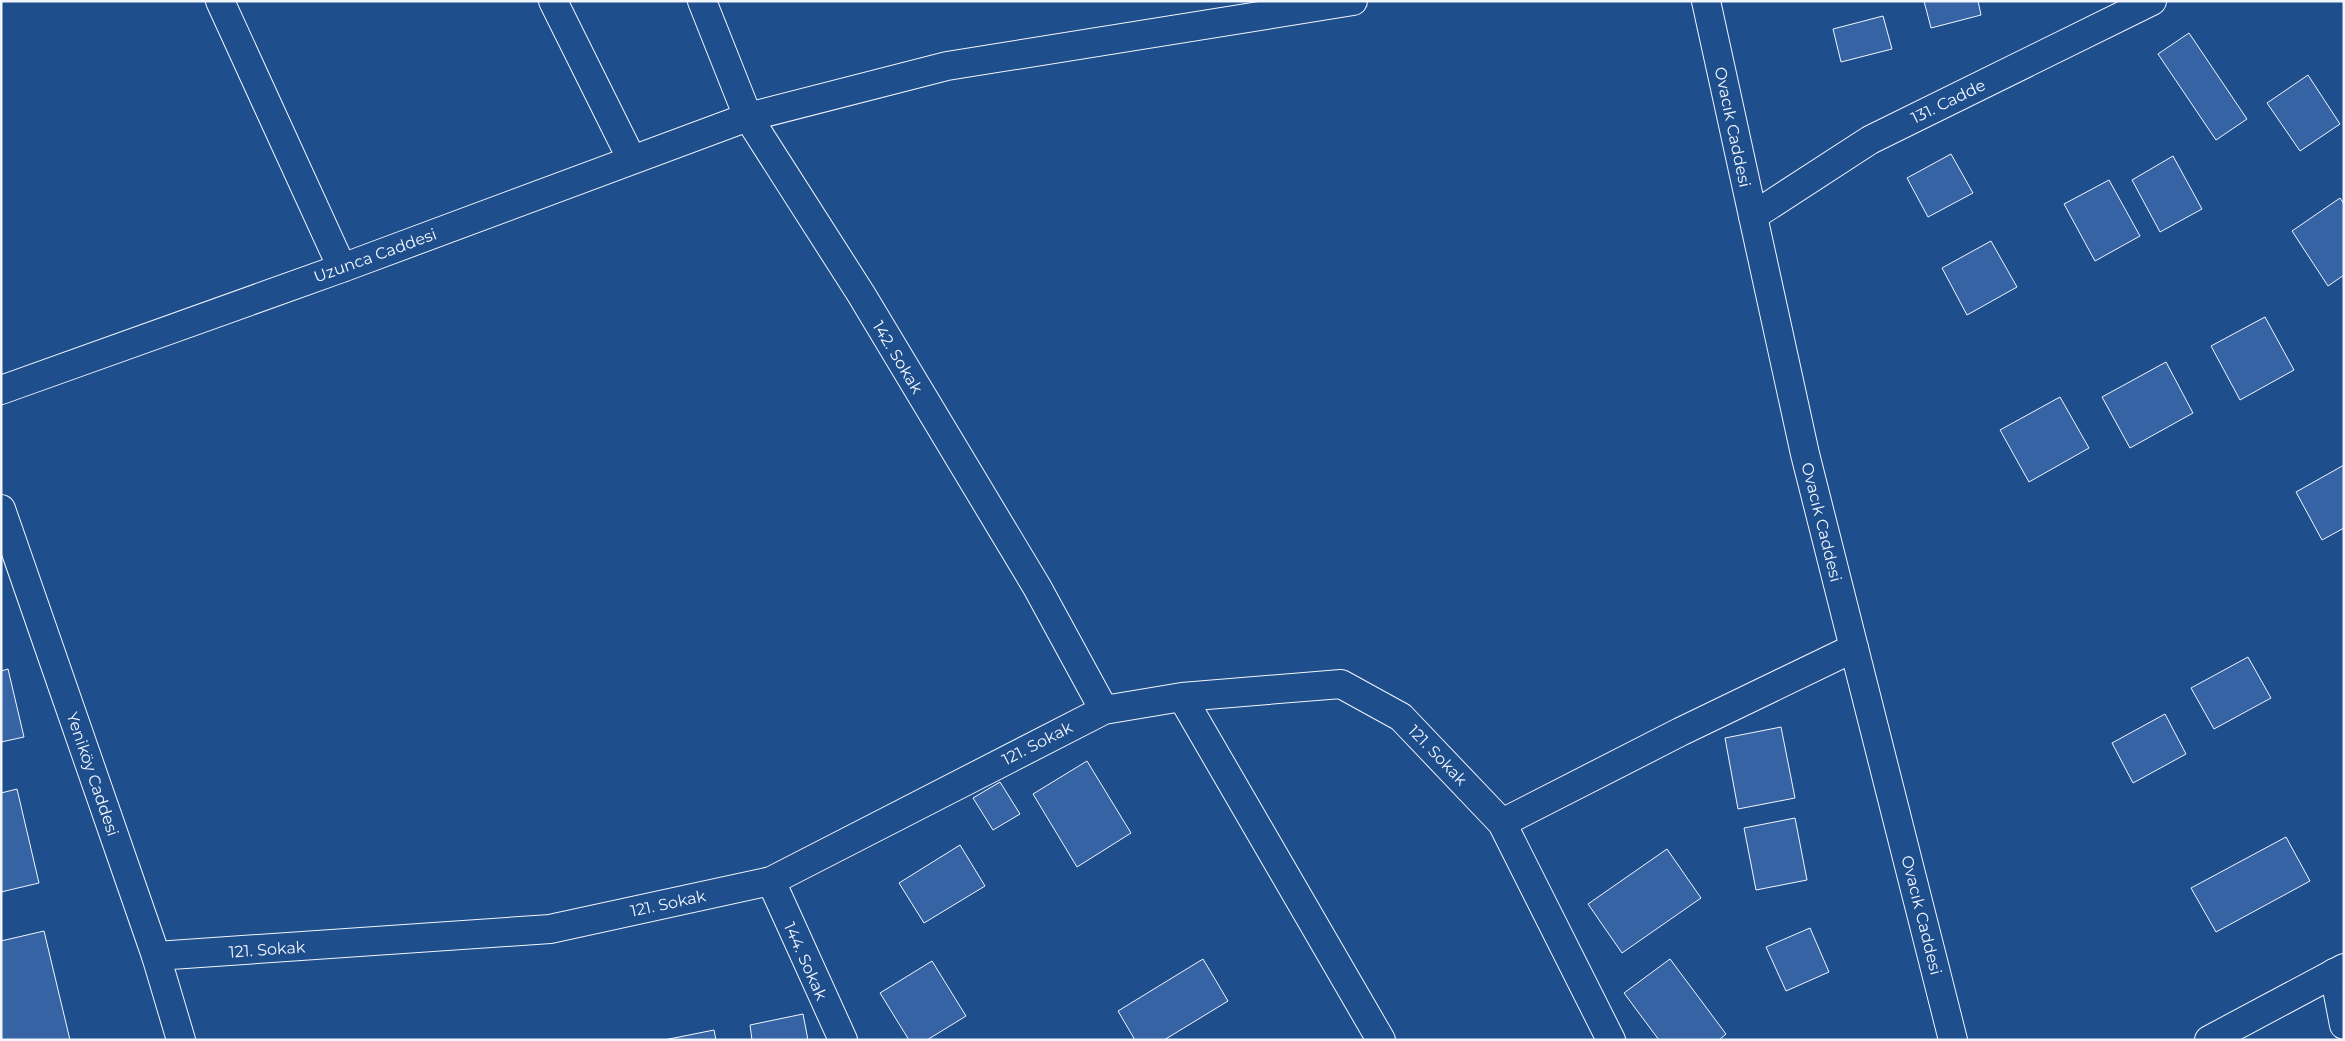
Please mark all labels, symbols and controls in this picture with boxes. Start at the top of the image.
street label: Ovacık Caddesi [1710,65,1755,189]
street label: 131. Cadde [1908,75,1988,128]
street label: Uzunca Caddesi [311,224,439,286]
street label: 142. Sokak [868,317,927,397]
street label: Ovacık Caddesi [1797,460,1846,584]
street label: Yeniköy Caddesi [62,710,123,839]
street label: 121. Sokak [999,717,1076,769]
street label: 121. Sokak [1404,721,1471,790]
street label: Ovacık Caddesi [1897,853,1946,977]
street label: 121. Sokak [629,886,708,921]
street label: 144. Sokak [780,919,831,1003]
street label: 121. Sokak [228,937,306,962]

